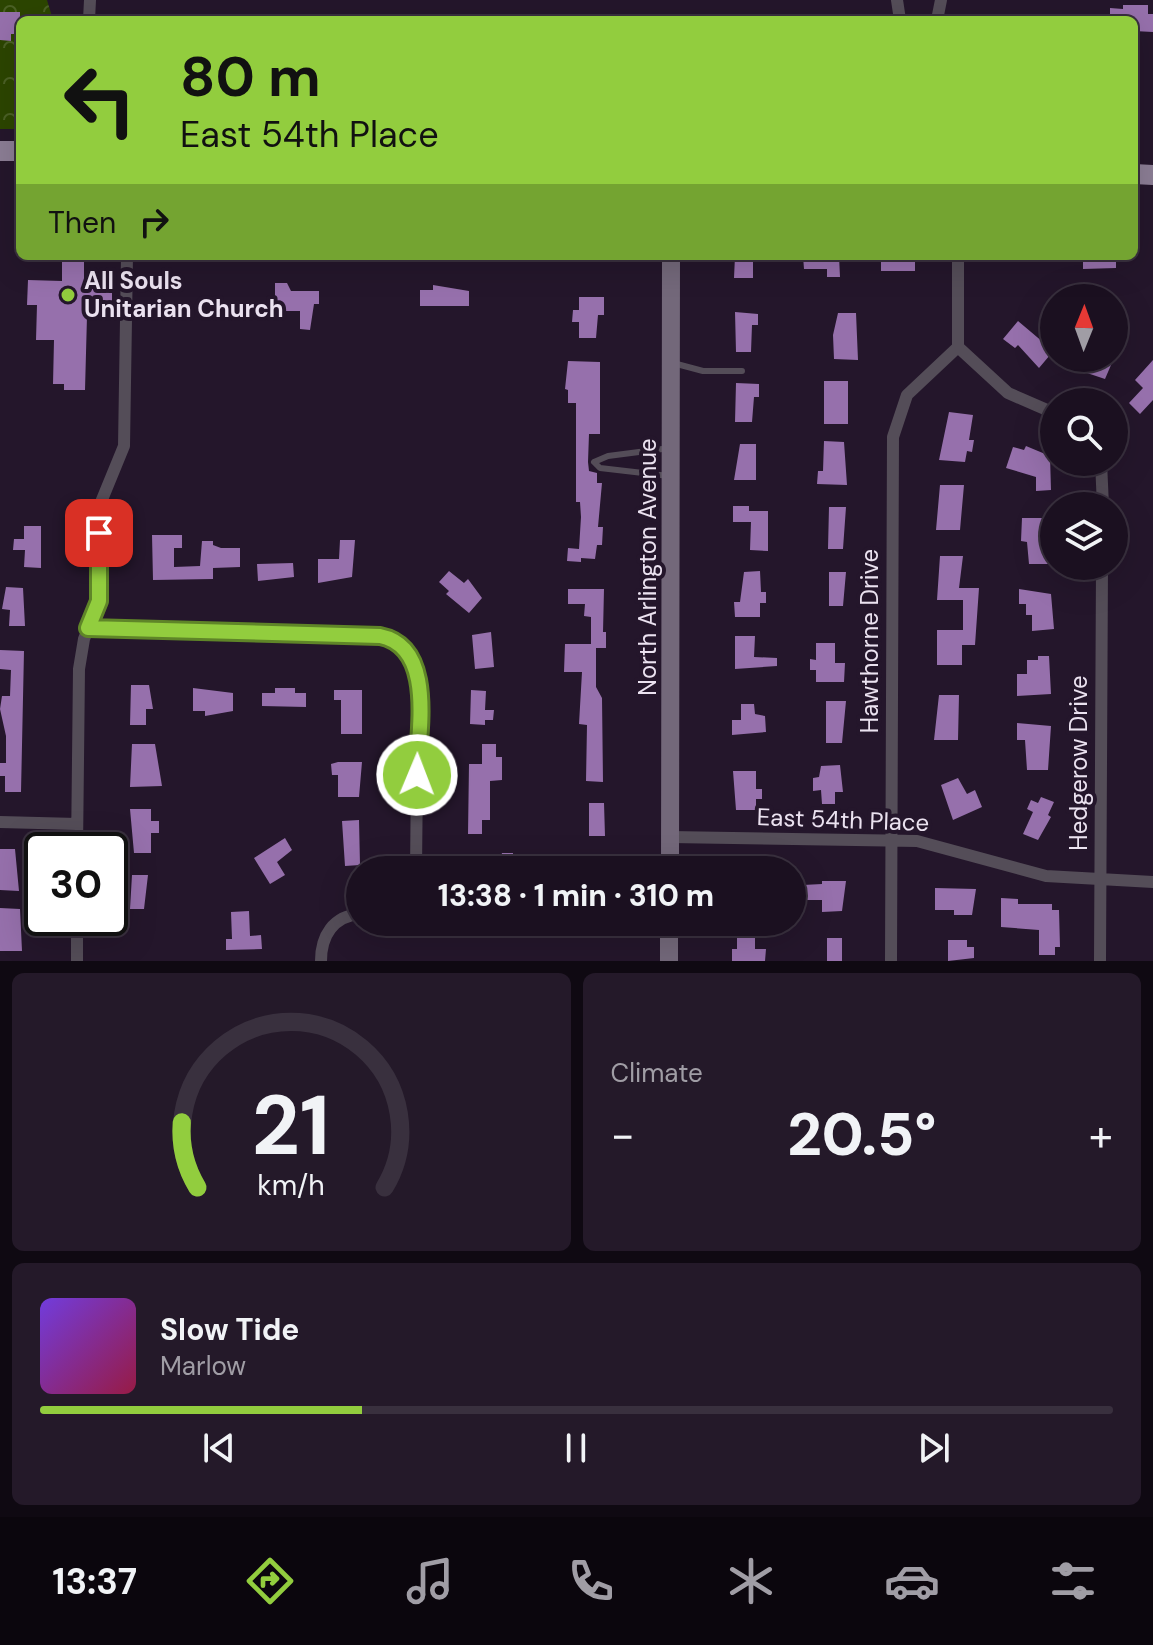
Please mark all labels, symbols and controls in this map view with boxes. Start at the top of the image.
text: 80 m [180,40,321,113]
icon: left [48,48,152,152]
text: East 54th Place [180,111,439,158]
icon: right [132,200,176,244]
text: Then [48,203,116,242]
place label: All Souls Unitarian Church [84,265,284,324]
north arrow [1040,284,1128,372]
map controls [1040,284,1128,580]
marker: All Souls Unitarian Church [59,286,77,304]
button: search [1040,388,1128,476]
street label: North Arlington Avenue [632,438,663,696]
button: layers [1040,492,1128,580]
pin [65,499,133,567]
icon: arrive [77,511,121,555]
street label: Hawthorne Drive [854,549,885,733]
street label: Hedgerow Drive [1063,675,1094,851]
position arrow [375,733,459,817]
street label: East 54th Place [756,801,930,838]
speed limit sign: 30 [24,832,128,936]
text: 13:38 · 1 min · 310 m [438,876,714,915]
text: Climate [611,1056,703,1090]
text: 21 [252,1071,330,1180]
text: 20.5° [787,1095,936,1174]
text: − [611,1106,635,1164]
text: + [1089,1106,1113,1164]
text: km/h [257,1167,325,1204]
text: Slow Tide [160,1310,299,1349]
text: Marlow [160,1349,246,1383]
icon: previous [197,1426,241,1470]
icon: pause [554,1426,598,1470]
icon: next [912,1426,956,1470]
icon: directions [242,1553,298,1609]
icon: music [402,1553,458,1609]
icon: phone [563,1553,619,1609]
icon: climate [723,1553,779,1609]
icon: car [884,1553,940,1609]
icon: filters [1045,1553,1101,1609]
text: 13:37 [52,1558,137,1605]

